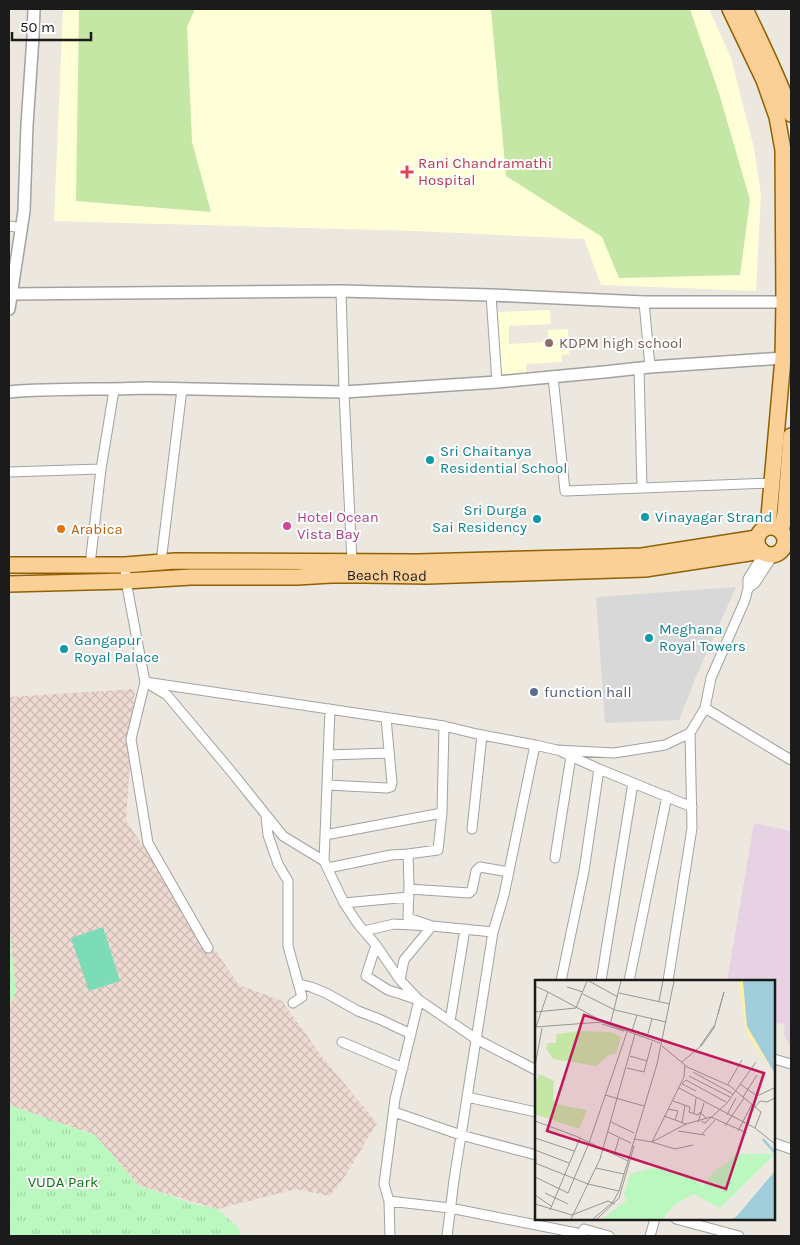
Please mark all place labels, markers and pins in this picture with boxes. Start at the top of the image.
place label: Rani Chandramathi Hospital [418,154,552,189]
marker: Rani Chandramathi Hospital [400,165,414,179]
place label: KDPM high school [559,334,682,352]
marker: KDPM high school [543,337,555,349]
place label: Sri Chaitanya Residential School [440,442,567,477]
marker: Sri Chaitanya Residential School [424,454,436,466]
place label: Sri Durga Sai Residency [432,501,527,536]
place label: Hotel Ocean Vista Bay [297,508,379,543]
place label: Vinayagar Strand [655,508,773,526]
marker: Vinayagar Strand [639,511,651,523]
marker: Sri Durga Sai Residency [531,513,543,525]
place label: Arabica [71,520,123,538]
marker: Hotel Ocean Vista Bay [281,520,293,532]
marker: Arabica [55,523,67,535]
place label: Meghana Royal Towers [659,620,746,655]
place label: Gangapur Royal Palace [74,631,159,666]
marker: Meghana Royal Towers [643,632,655,644]
marker: Gangapur Royal Palace [58,643,70,655]
place label: function hall [544,683,632,701]
marker: function hall [528,686,540,698]

